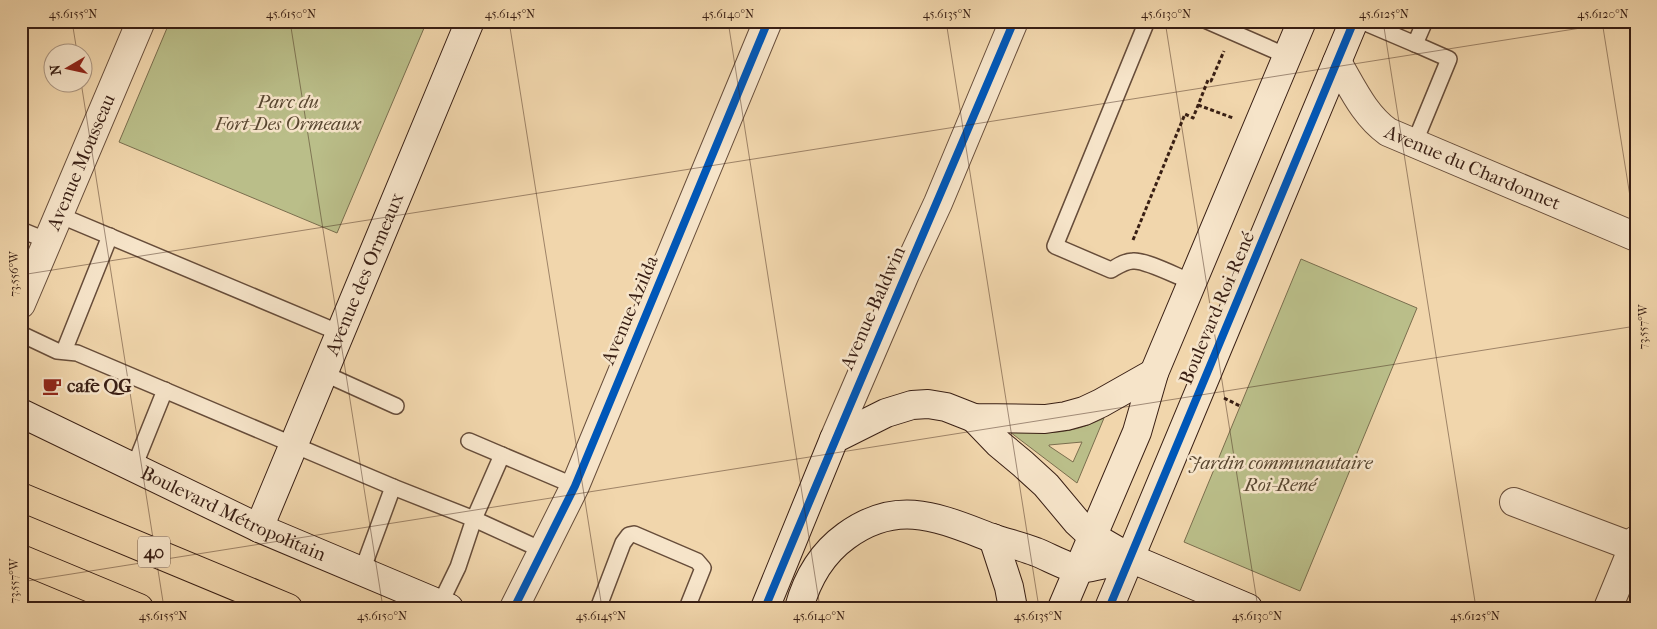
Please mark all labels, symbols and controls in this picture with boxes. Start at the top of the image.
text: 45.6155°N [49,7,97,21]
text: 45.6150°N [266,7,316,21]
text: 45.6145°N [485,7,535,21]
text: 45.6140°N [702,7,754,21]
text: 45.6135°N [923,7,971,21]
text: 45.6130°N [1141,7,1191,21]
text: 45.6125°N [1359,7,1409,21]
text: 45.6120°N [1577,7,1629,21]
north arrow [42,42,92,92]
text: N [46,63,65,77]
street label: Avenue Mousseau [42,91,120,235]
park label: Parc du Fort-Des Ormeaux [214,91,361,135]
street label: Avenue du Chardonnet [1380,120,1564,215]
street label: Avenue des Ormeaux [321,189,408,360]
street label: Boulevard Roi-René [1175,228,1259,388]
street label: Avenue Baldwin [836,243,910,374]
text: 73.556°W [7,250,21,297]
street label: Avenue Azilda [597,252,663,369]
text: 73.557°W [1636,303,1650,349]
cafe icon: cafe QG [41,375,63,397]
place label: cafe QG [67,375,132,397]
park label: Jardin communautaire Roi-René [1187,452,1374,496]
street label: Boulevard Métropolitain [137,462,329,566]
road number: 40 [138,536,170,568]
text: 73.557°W [7,557,21,603]
text: 45.6155°N [139,609,187,623]
text: 45.6150°N [357,609,407,623]
text: 45.6145°N [576,609,626,623]
text: 45.6140°N [793,609,845,623]
text: 45.6135°N [1014,609,1062,623]
text: 45.6130°N [1232,609,1282,623]
text: 45.6125°N [1450,609,1500,623]

